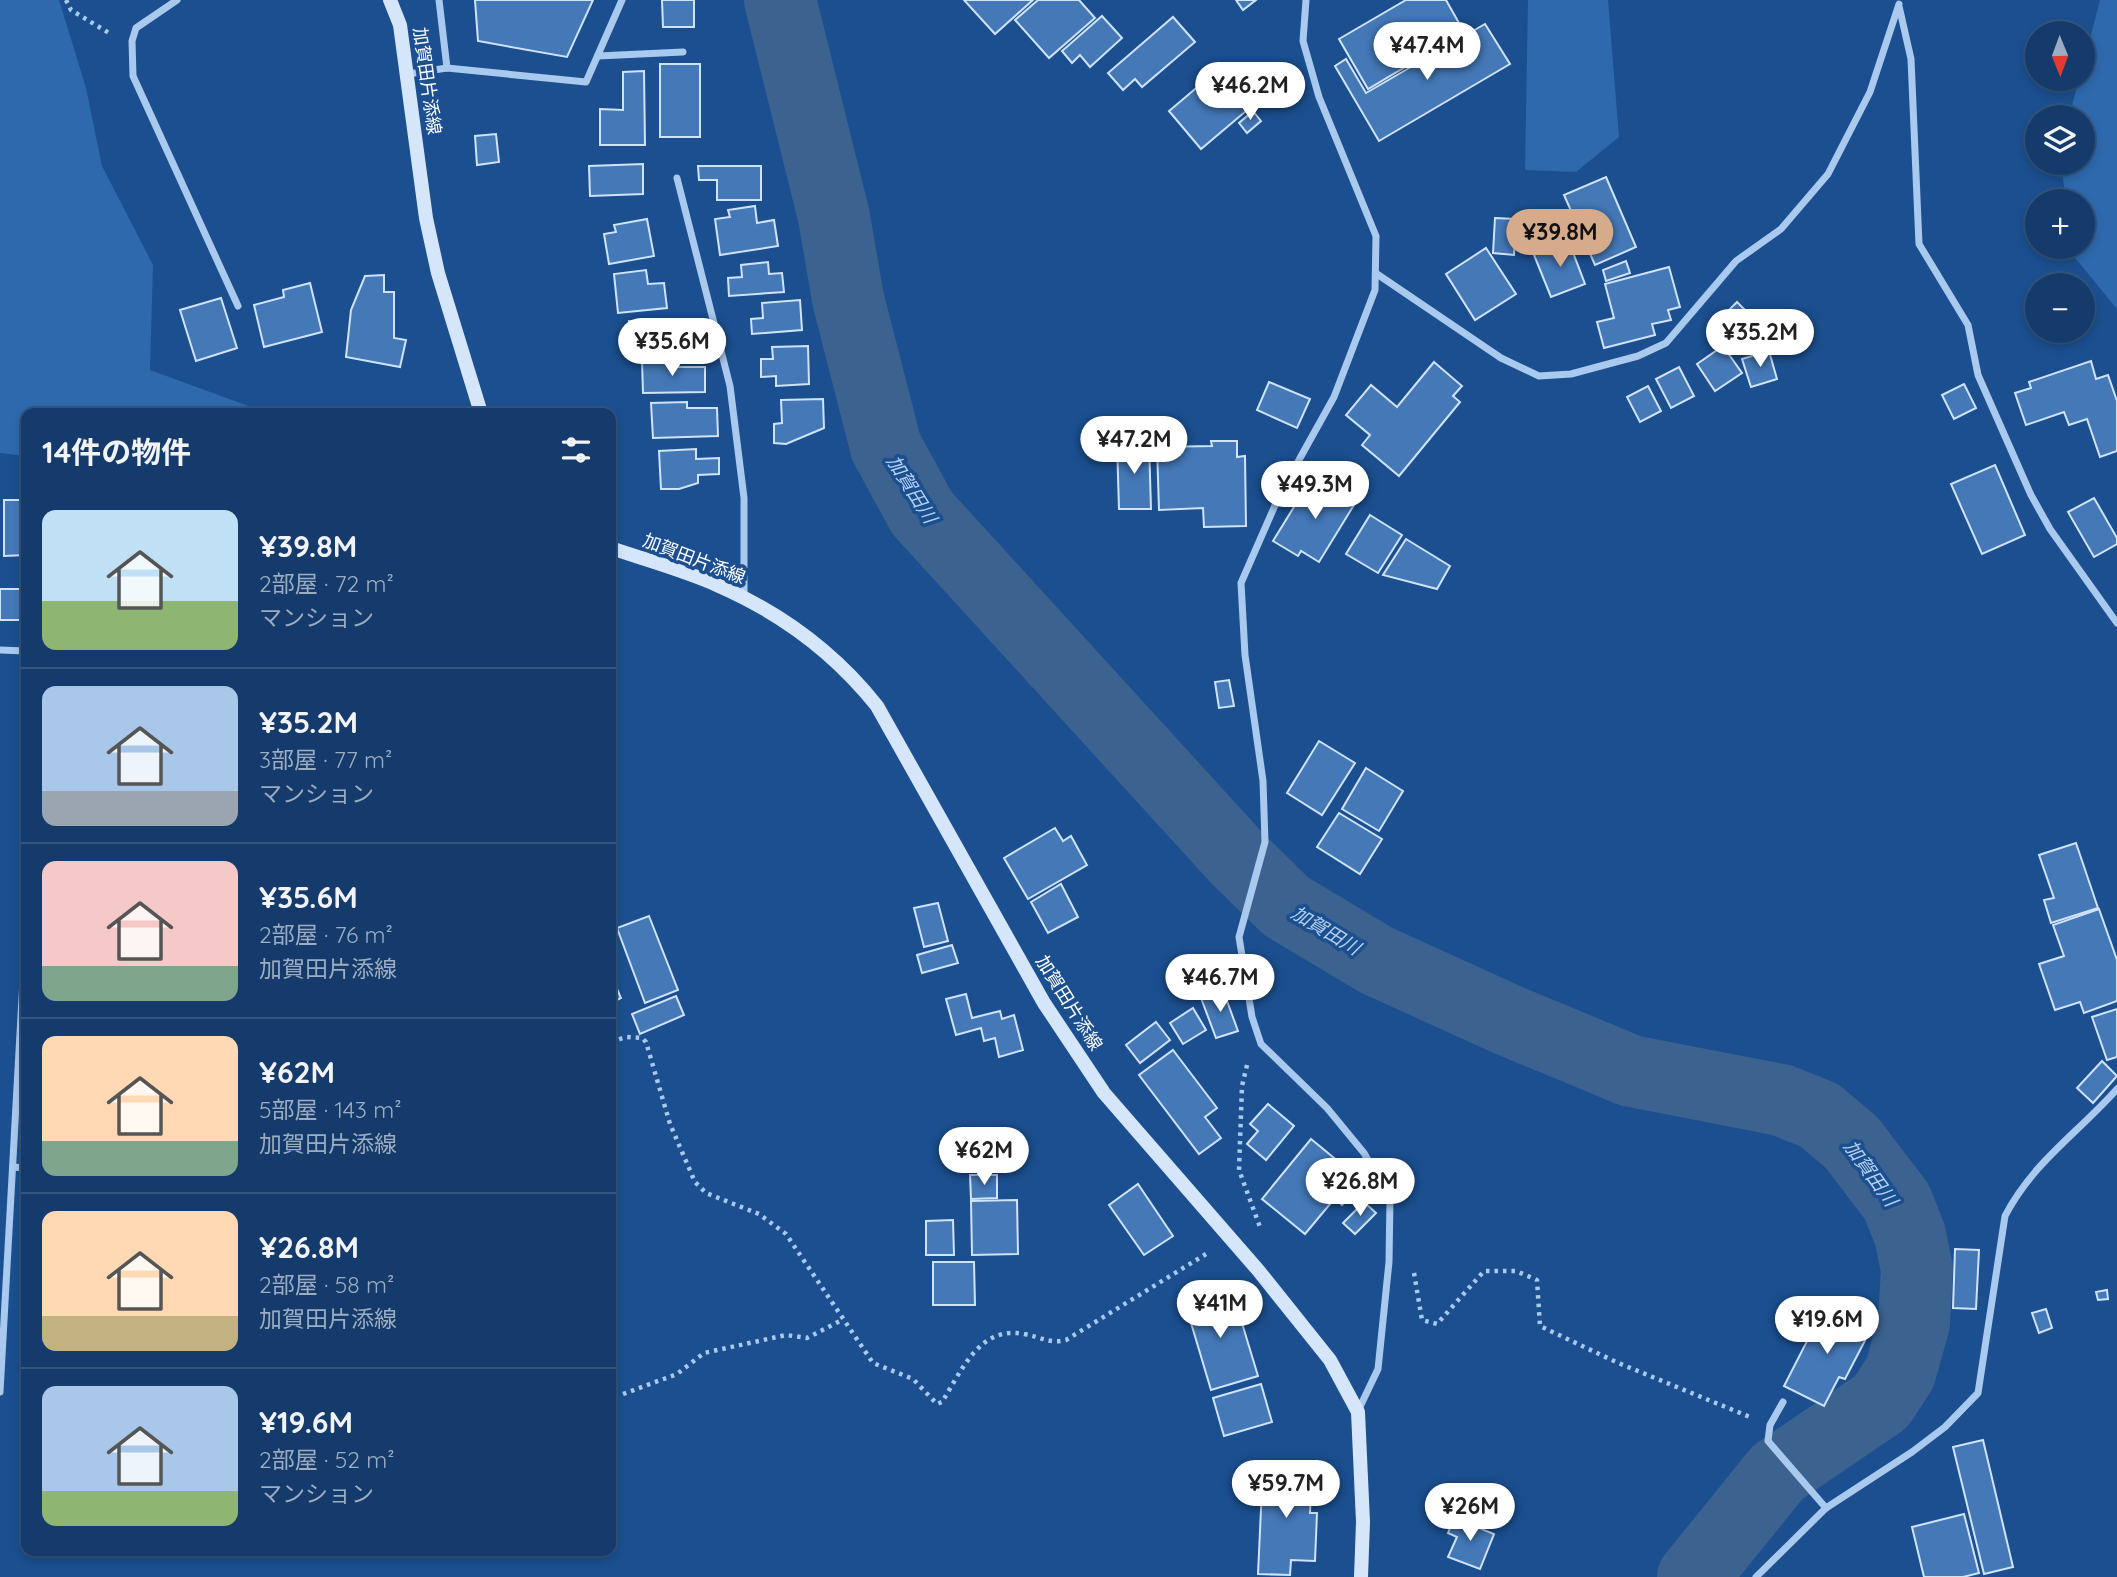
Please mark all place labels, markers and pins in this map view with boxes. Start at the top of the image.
pin: ¥47.4M [1370,22,1484,82]
pin: ¥46.2M [1193,62,1307,122]
pin: ¥39.8M [1503,210,1617,269]
pin: ¥35.2M [1703,310,1817,369]
pin: ¥35.6M [615,318,729,378]
pin: ¥47.2M [1077,416,1191,476]
pin: ¥49.3M [1258,462,1372,521]
pin: ¥46.7M [1163,954,1277,1014]
pin: ¥62M [943,1128,1025,1187]
pin: ¥26.8M [1303,1158,1417,1218]
pin: ¥41M [1179,1280,1261,1340]
pin: ¥19.6M [1770,1296,1884,1356]
pin: ¥59.7M [1229,1460,1343,1520]
pin: ¥26M [1429,1484,1511,1543]

